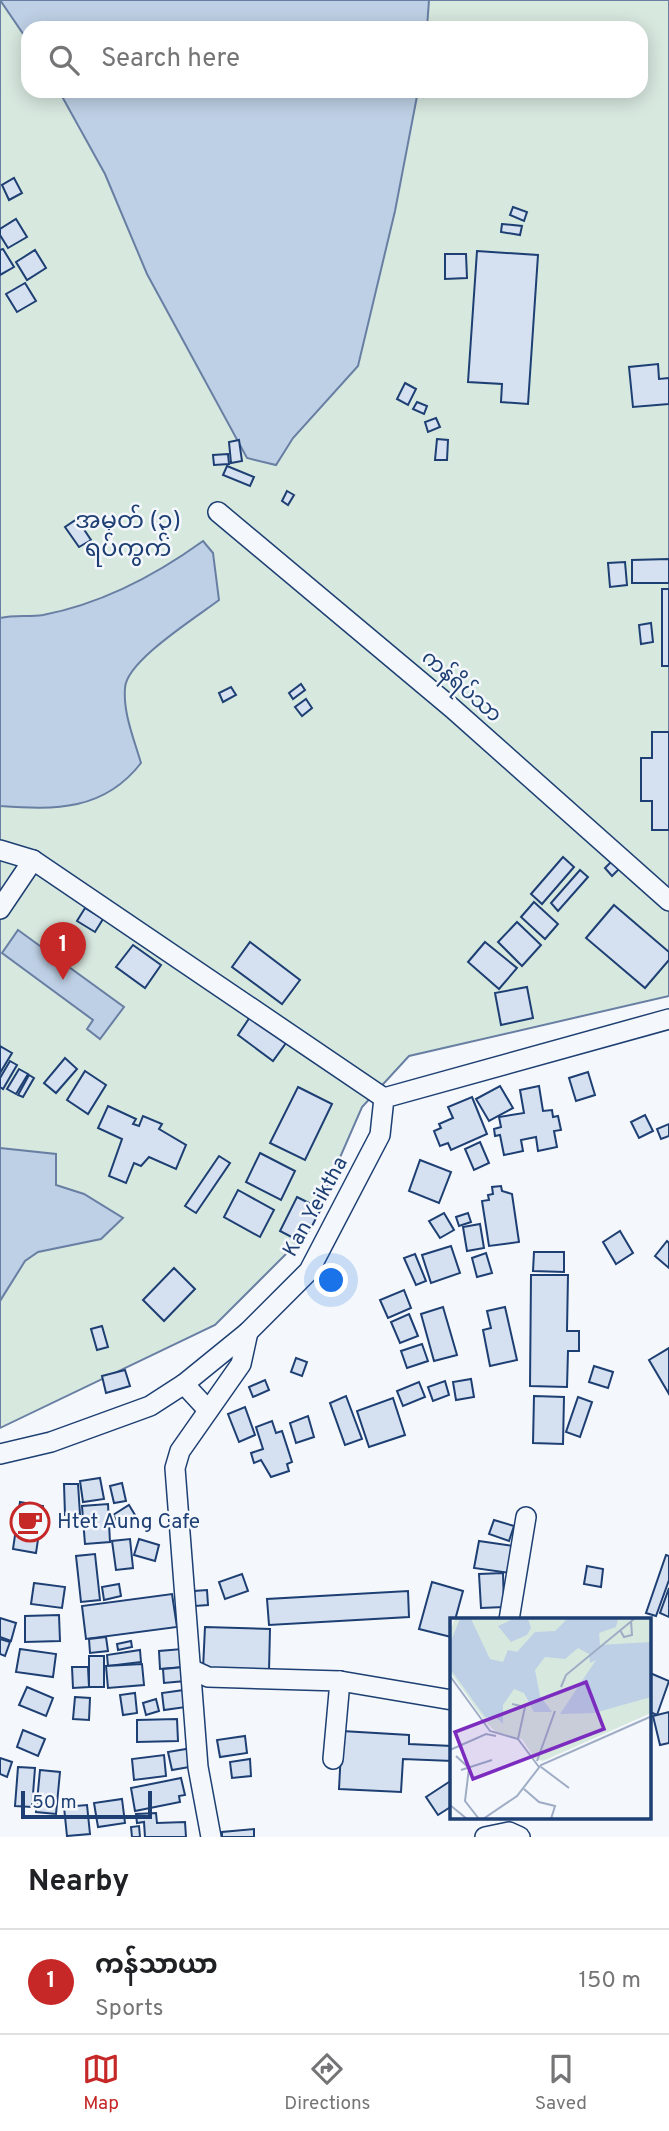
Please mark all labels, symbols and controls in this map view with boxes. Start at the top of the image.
search box [21,21,648,98]
icon: search [45,41,83,79]
text: Search here [101,43,240,76]
district label: အမှတ် (၃) ရပ်ကွက် [75,504,181,567]
street label: ကန်ရိပ်သာ [414,642,509,731]
pin: 1 [40,922,86,980]
street label: Kan Yeiktha [277,1152,355,1262]
your location [314,1263,348,1297]
cafe icon: Htet Aung Cafe [9,1501,51,1543]
place label: Htet Aung Cafe [57,1509,200,1536]
inset map [450,1618,652,1820]
scale bar [21,1788,152,1820]
text: 50 m [32,1791,77,1815]
text: Nearby [28,1864,129,1901]
text: ကန်သာယာ [95,1950,218,1983]
text: 1 [46,1967,56,1996]
text: 150 m [579,1967,641,1996]
text: Sports [95,1995,163,2024]
tab: Map [82,2050,120,2116]
tab: Directions [284,2050,371,2116]
tab: Saved [535,2050,587,2116]

